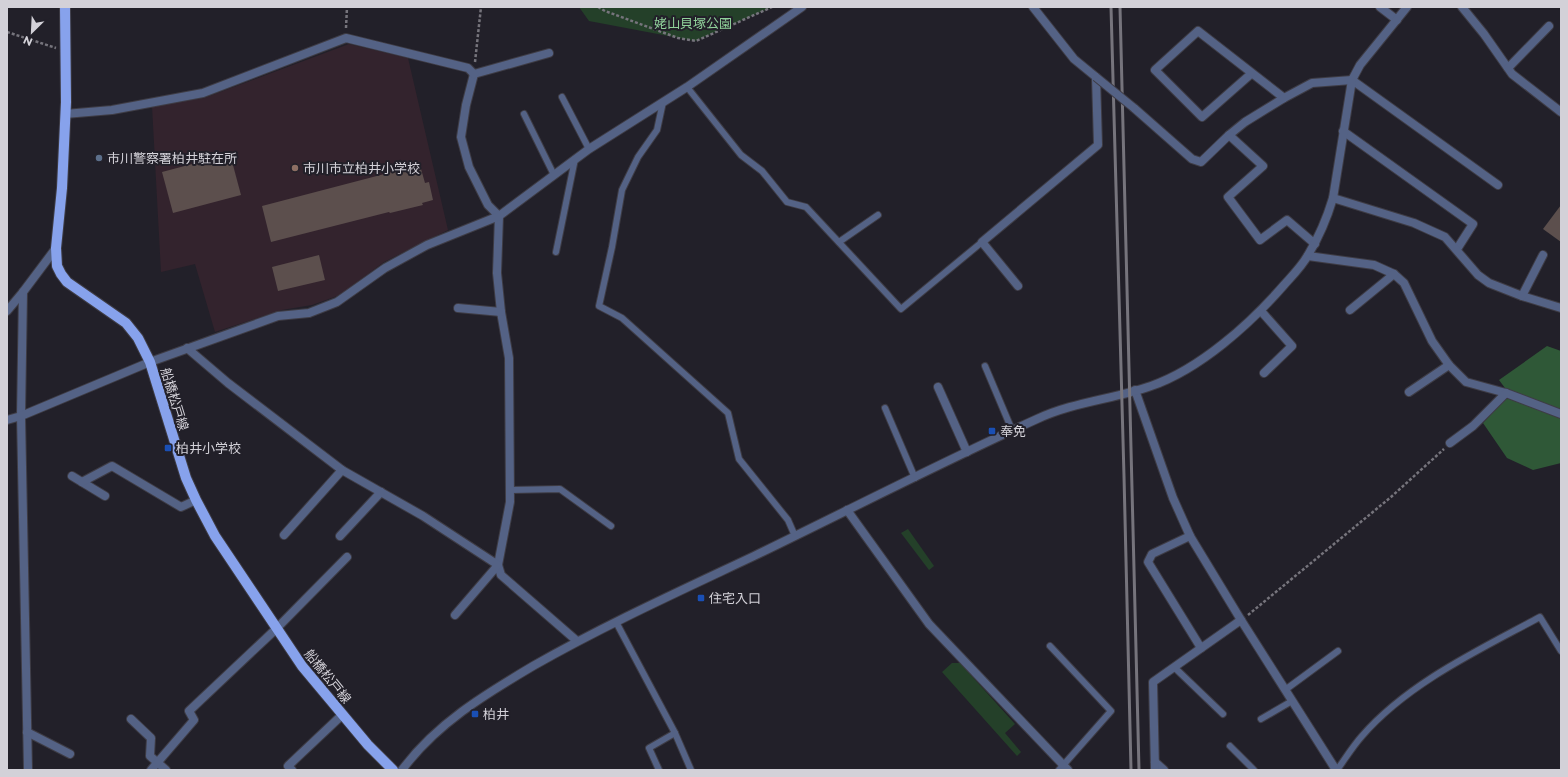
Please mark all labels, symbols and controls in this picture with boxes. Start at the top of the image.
north arrow [12,12,52,52]
park label: 姥山貝塚公園 [654,15,732,31]
text: N [21,33,35,49]
place label: 市川警察署柏井駐在所 [107,150,237,166]
marker: 市川警察署柏井駐在所 [94,153,104,163]
place label: 市川市立柏井小学校 [303,160,420,176]
marker: 市川市立柏井小学校 [290,163,300,173]
street label: 船橋松戸線 [158,366,192,432]
place label: 奉免 [1000,423,1026,439]
marker: 奉免 [987,426,997,436]
place label: 柏井小学校 [176,440,241,456]
marker: 柏井小学校 [163,443,173,453]
place label: 住宅入口 [709,590,761,606]
marker: 住宅入口 [696,593,706,603]
street label: 船橋松戸線 [301,646,355,706]
place label: 柏井 [483,706,509,722]
marker: 柏井 [470,709,480,719]

